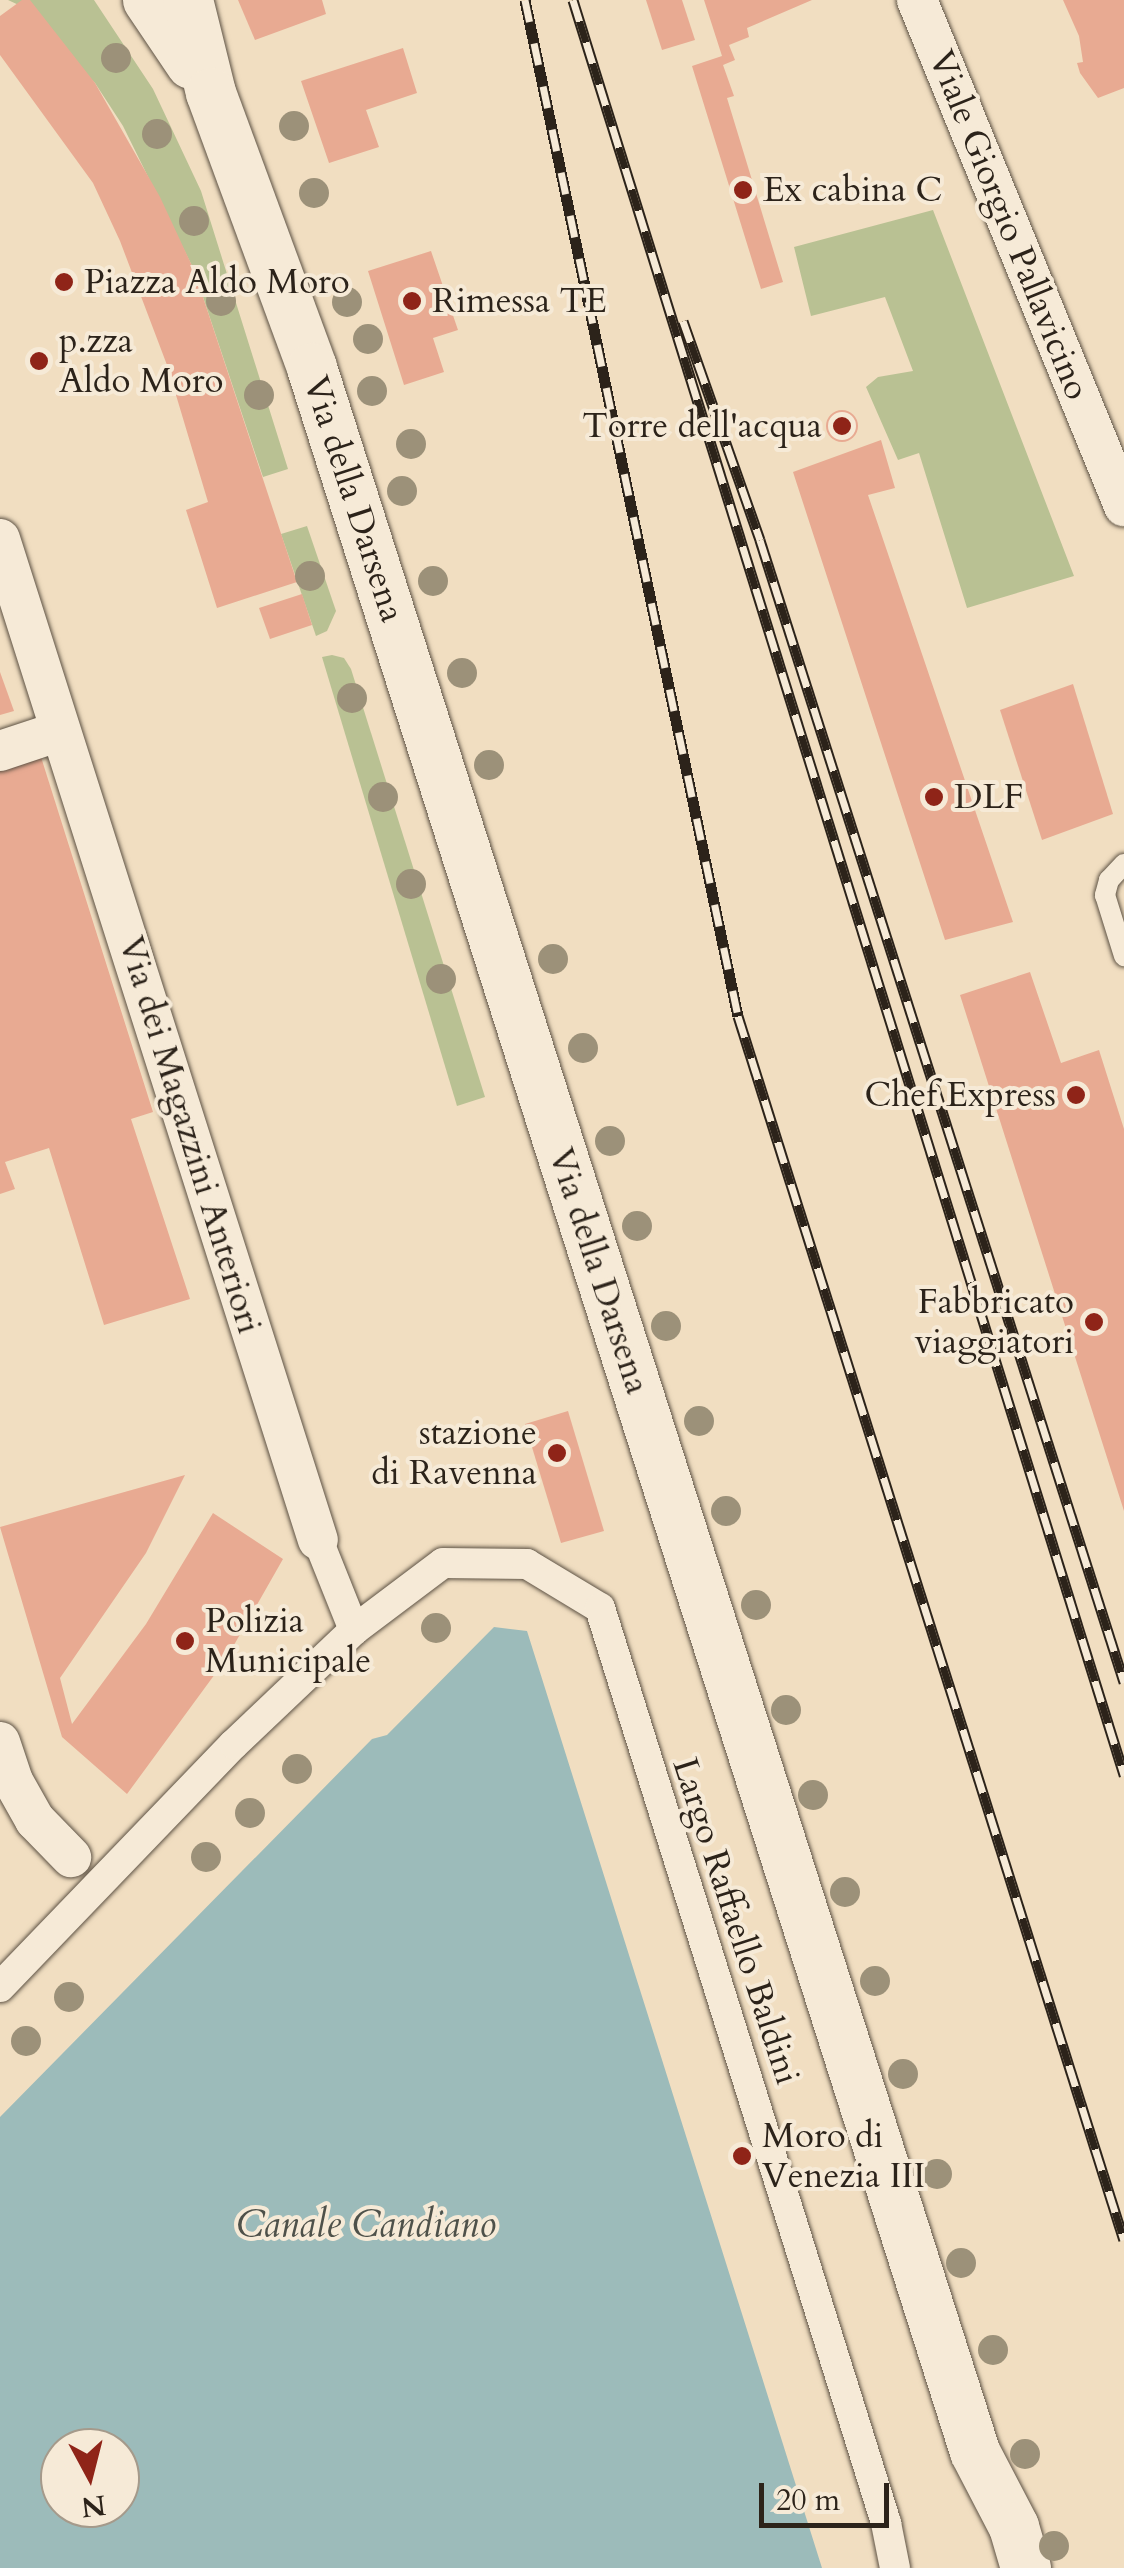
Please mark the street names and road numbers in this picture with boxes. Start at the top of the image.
street label: Viale Giorgio Pallavicino [920,44,1098,406]
street label: Via della Darsena [294,371,414,627]
street label: Via dei Magazzini Anteriori [110,931,270,1339]
street label: Via della Darsena [539,1143,659,1399]
street label: Largo Raffaello Baldini [663,1753,809,2089]

